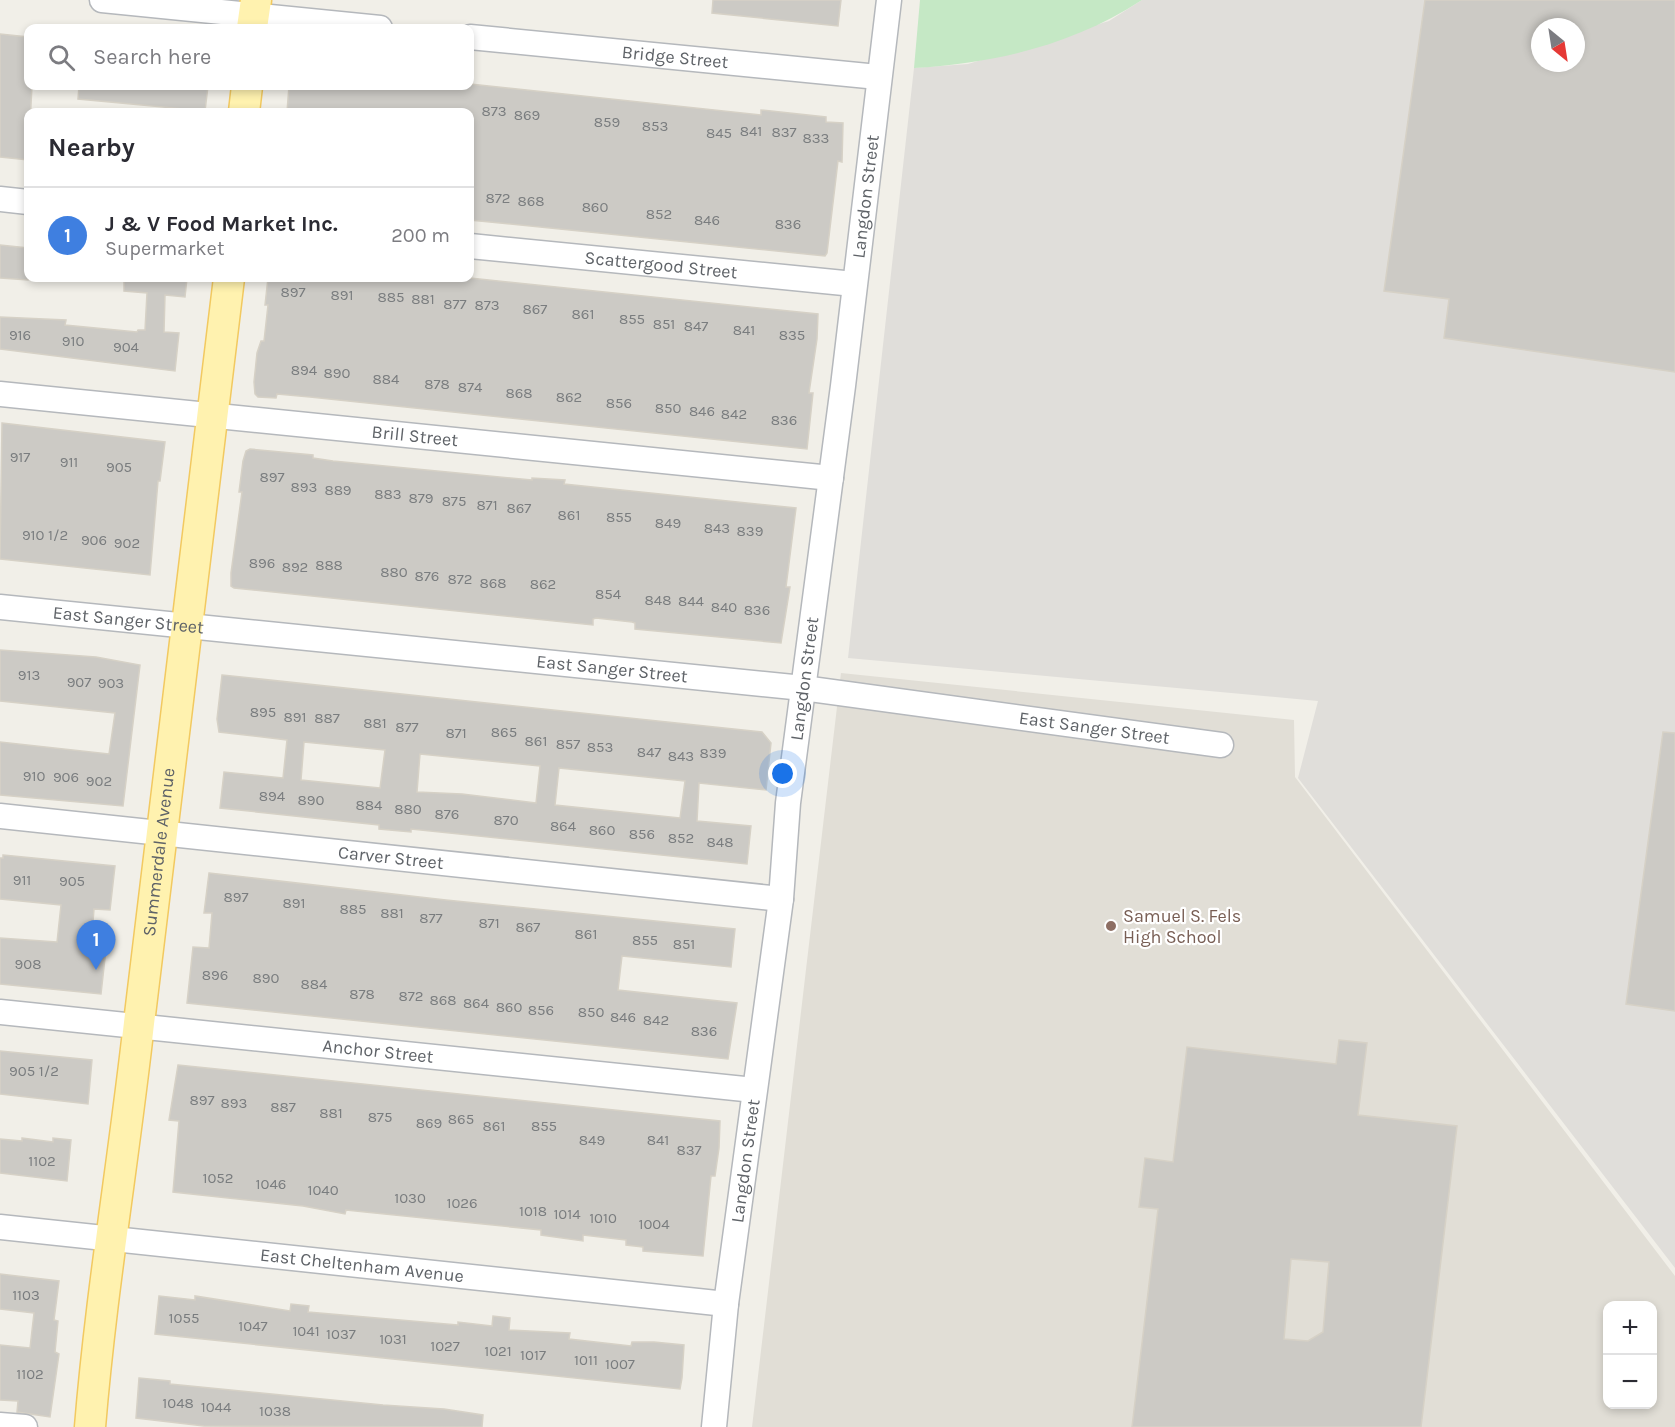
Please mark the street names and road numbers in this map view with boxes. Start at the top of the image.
street label: Bridge Street [621,41,730,73]
street label: Langdon Street [847,133,884,260]
street label: Scattergood Street [584,246,739,283]
street label: Brill Street [371,421,459,451]
street label: East Sanger Street [52,601,205,639]
street label: Langdon Street [785,615,823,742]
street label: East Sanger Street [535,650,689,687]
street label: East Sanger Street [1017,707,1171,749]
street label: Summerdale Avenue [138,767,180,938]
street label: Carver Street [337,841,445,874]
street label: Anchor Street [321,1034,435,1068]
street label: Langdon Street [726,1098,765,1224]
street label: East Cheltenham Avenue [259,1244,465,1287]

